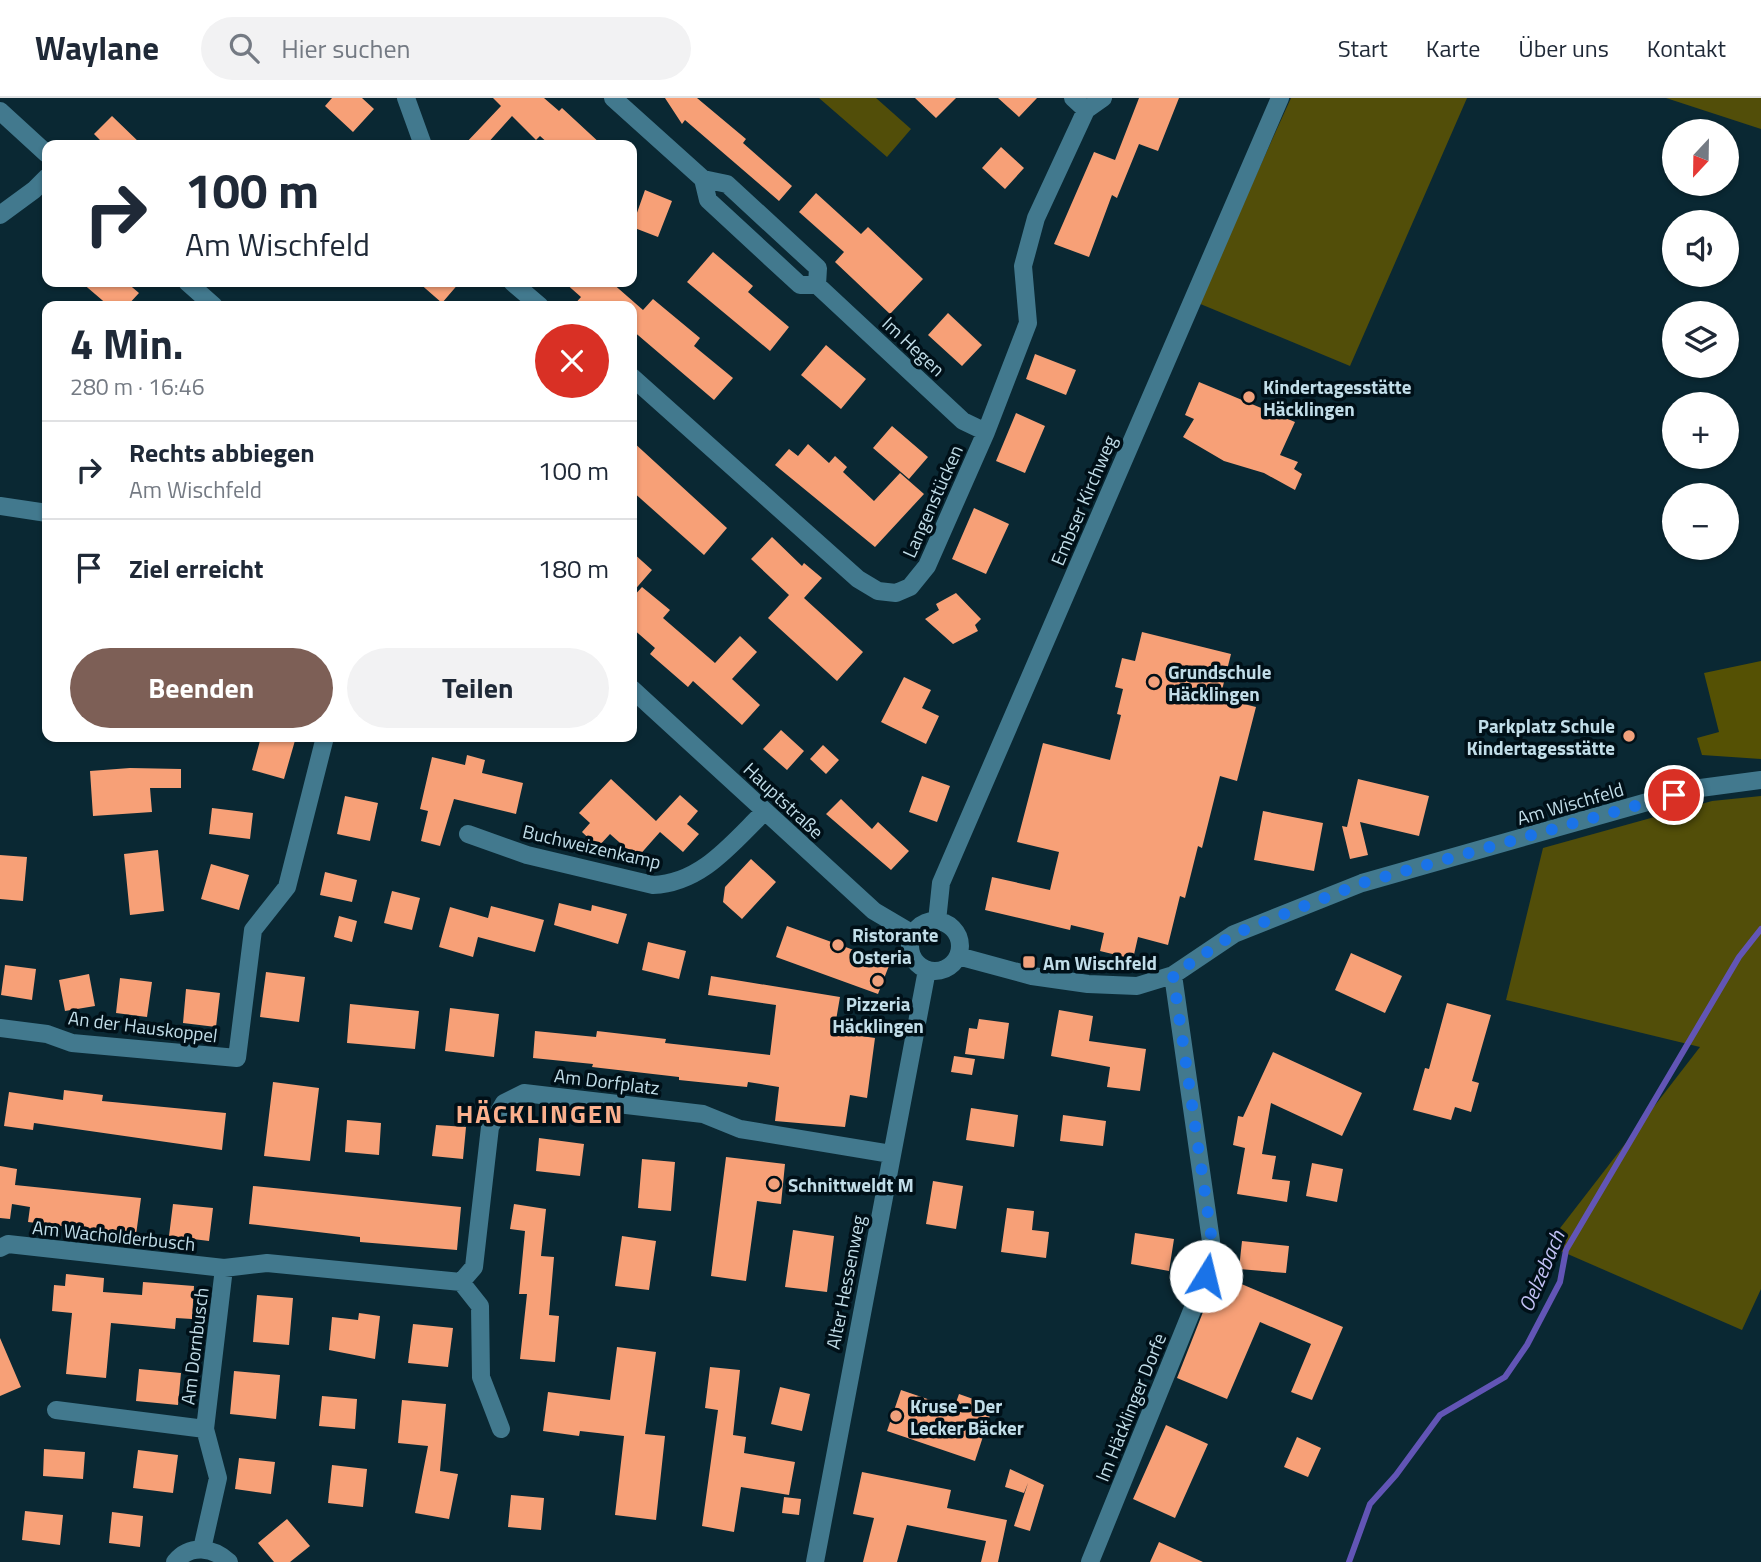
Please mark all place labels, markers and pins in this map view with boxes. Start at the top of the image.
place label: Kindertagesstätte Häcklingen [1263,372,1412,423]
marker: Kindertagesstätte Häcklingen [1241,389,1257,405]
place label: Grundschule Häcklingen [1168,657,1272,708]
marker: Grundschule Häcklingen [1146,674,1162,690]
place label: Parkplatz Schule Kindertagesstätte [1467,711,1615,762]
marker: Parkplatz Schule Kindertagesstätte [1621,728,1637,744]
pin [1644,765,1704,825]
place label: Ristorante Osteria [852,920,939,971]
marker: Ristorante Osteria [830,937,846,953]
place label: Am Wischfeld [1043,948,1157,977]
marker: Am Wischfeld [1021,954,1037,970]
marker: Pizzeria Häcklingen [870,973,886,989]
place label: Pizzeria Häcklingen [832,989,924,1040]
place label: Schnittweldt M [788,1170,914,1199]
marker: Schnittweldt M [766,1176,782,1192]
place label: Kruse - Der Lecker Bäcker [910,1391,1024,1442]
marker: Kruse - Der Lecker Bäcker [888,1408,904,1424]

